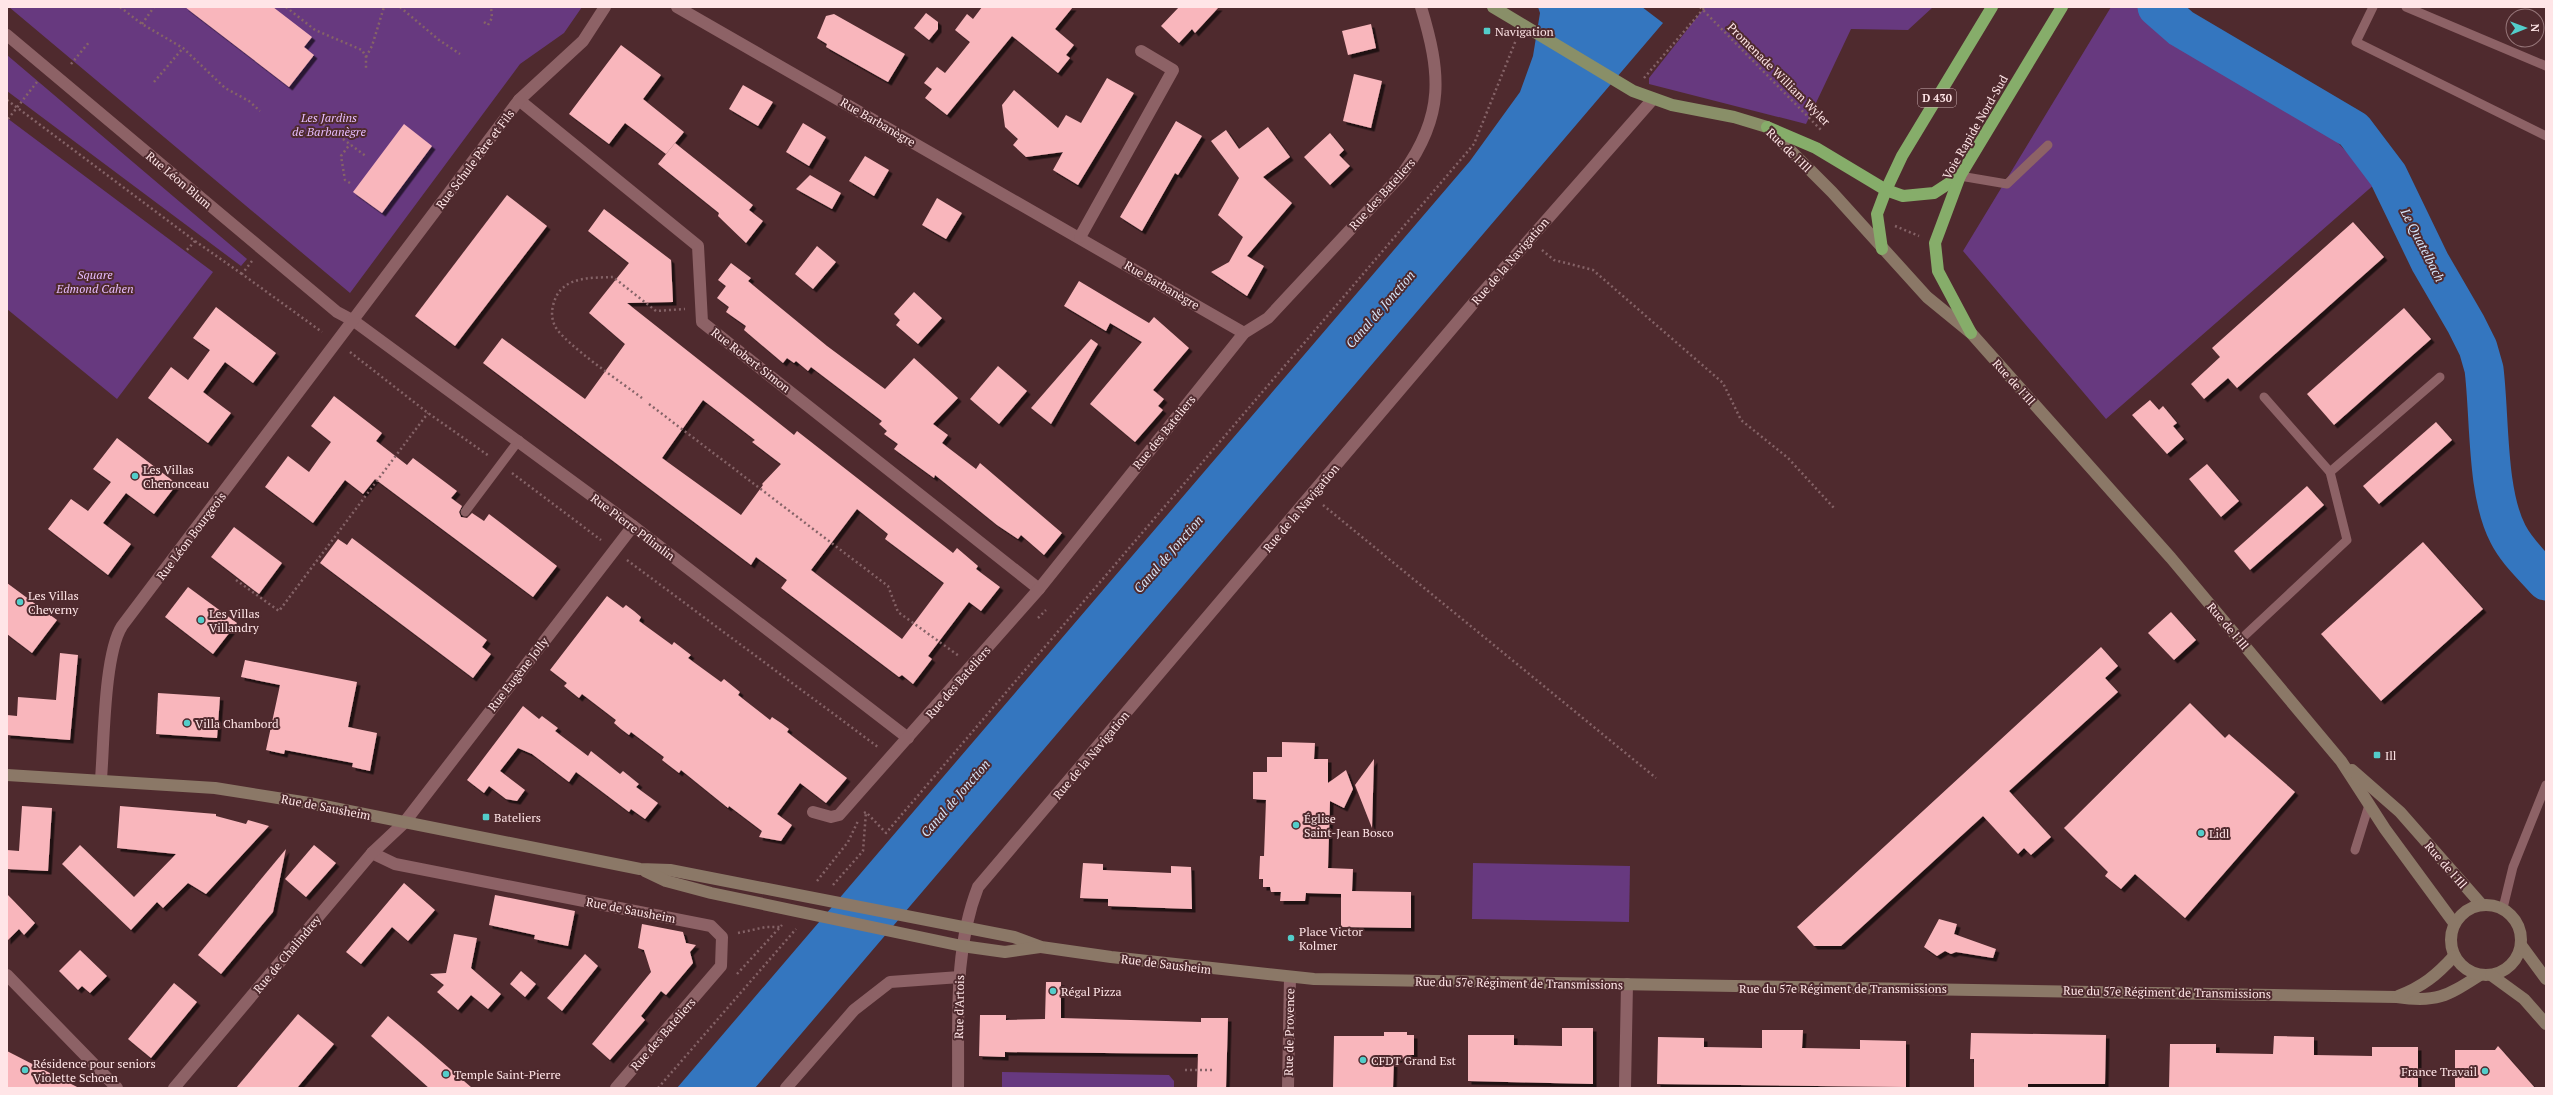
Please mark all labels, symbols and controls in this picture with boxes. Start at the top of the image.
north arrow [2505,8,2545,48]
street label: Promenade William Wyler [1724,19,1834,129]
place label: Navigation [1495,24,1554,39]
text: N [2528,24,2542,33]
marker: Navigation [1482,26,1492,36]
street label: Voie Rapide Nord-Sud [1939,72,2011,182]
road number: D 430 [1918,89,1956,107]
street label: Rue Barbanègre [838,94,918,150]
street label: Rue Schule Père et Fils [433,106,517,212]
park label: Les Jardins de Barbanègre [292,110,366,139]
street label: Rue de l'Ill [1763,125,1815,175]
street label: Rue Léon Blum [143,148,215,212]
street label: Rue des Bateliers [1346,155,1418,233]
water label: Le Quatelbach [2396,204,2449,285]
street label: Rue de la Navigation [1468,214,1552,308]
street label: Rue Barbanègre [1122,257,1202,313]
water label: Canal de Jonction [1341,266,1419,352]
park label: Square Edmond Cahen [55,267,134,296]
street label: Rue Robert Simon [708,324,794,396]
street label: Rue de l'Ill [1989,356,2039,408]
street label: Rue des Bateliers [1129,392,1199,472]
street label: Rue de la Navigation [1260,461,1342,555]
place label: Les Villas Chenonceau [143,462,209,491]
marker: Les Villas Chenonceau [130,471,140,481]
street label: Rue Léon Bourgeois [153,489,229,583]
street label: Rue Pierre Pflimlin [588,491,678,563]
water label: Canal de Jonction [1129,511,1207,597]
place label: Les Villas Cheverny [28,588,79,617]
marker: Les Villas Cheverny [15,597,25,607]
street label: Rue de l'Ill [2204,599,2252,653]
place label: Les Villas Villandry [209,606,260,635]
marker: Les Villas Villandry [196,615,206,625]
street label: Rue Eugène Jolly [484,633,552,714]
street label: Rue des Bateliers [922,643,994,721]
street label: Rue de la Navigation [1050,708,1132,802]
place label: Villa Chambord [195,716,279,731]
marker: Villa Chambord [182,718,192,728]
place label: Ill [2385,748,2397,763]
marker: Ill [2372,750,2382,760]
water label: Canal de Jonction [916,755,994,841]
street label: Rue de Sausheim [280,791,373,823]
place label: Bateliers [494,810,541,825]
place label: Église Saint-Jean Bosco [1304,811,1394,840]
marker: Bateliers [481,812,491,822]
marker: Église Saint-Jean Bosco [1291,820,1301,830]
place label: Lidl [2209,826,2230,841]
marker: Lidl [2196,828,2206,838]
street label: Rue de l'Ill [2422,839,2471,892]
street label: Rue de Sausheim [585,894,678,926]
street label: Rue de Chalindrey [250,911,325,996]
place label: Place Victor Kolmer [1299,924,1363,953]
marker: Place Victor Kolmer [1286,933,1296,943]
street label: Rue de Sausheim [1120,951,1213,977]
street label: Rue du 57e Régiment de Transmissions [1415,974,1623,992]
street label: Rue d'Artois [951,975,967,1039]
street label: Rue du 57e Régiment de Transmissions [1739,981,1947,996]
street label: Rue du 57e Régiment de Transmissions [2063,983,2271,1001]
place label: Régal Pizza [1061,984,1122,999]
marker: Régal Pizza [1048,986,1058,996]
street label: Rue de Provence [1281,988,1297,1076]
street label: Rue des Bateliers [627,995,699,1073]
place label: CFDT Grand Est [1371,1053,1457,1068]
marker: CFDT Grand Est [1358,1055,1368,1065]
place label: Résidence pour seniors Violette Schoen [33,1056,156,1085]
place label: France Travail [2401,1064,2477,1079]
marker: Résidence pour seniors Violette Schoen [20,1065,30,1075]
marker: France Travail [2480,1066,2490,1076]
place label: Temple Saint-Pierre [454,1067,561,1082]
marker: Temple Saint-Pierre [441,1069,451,1079]

